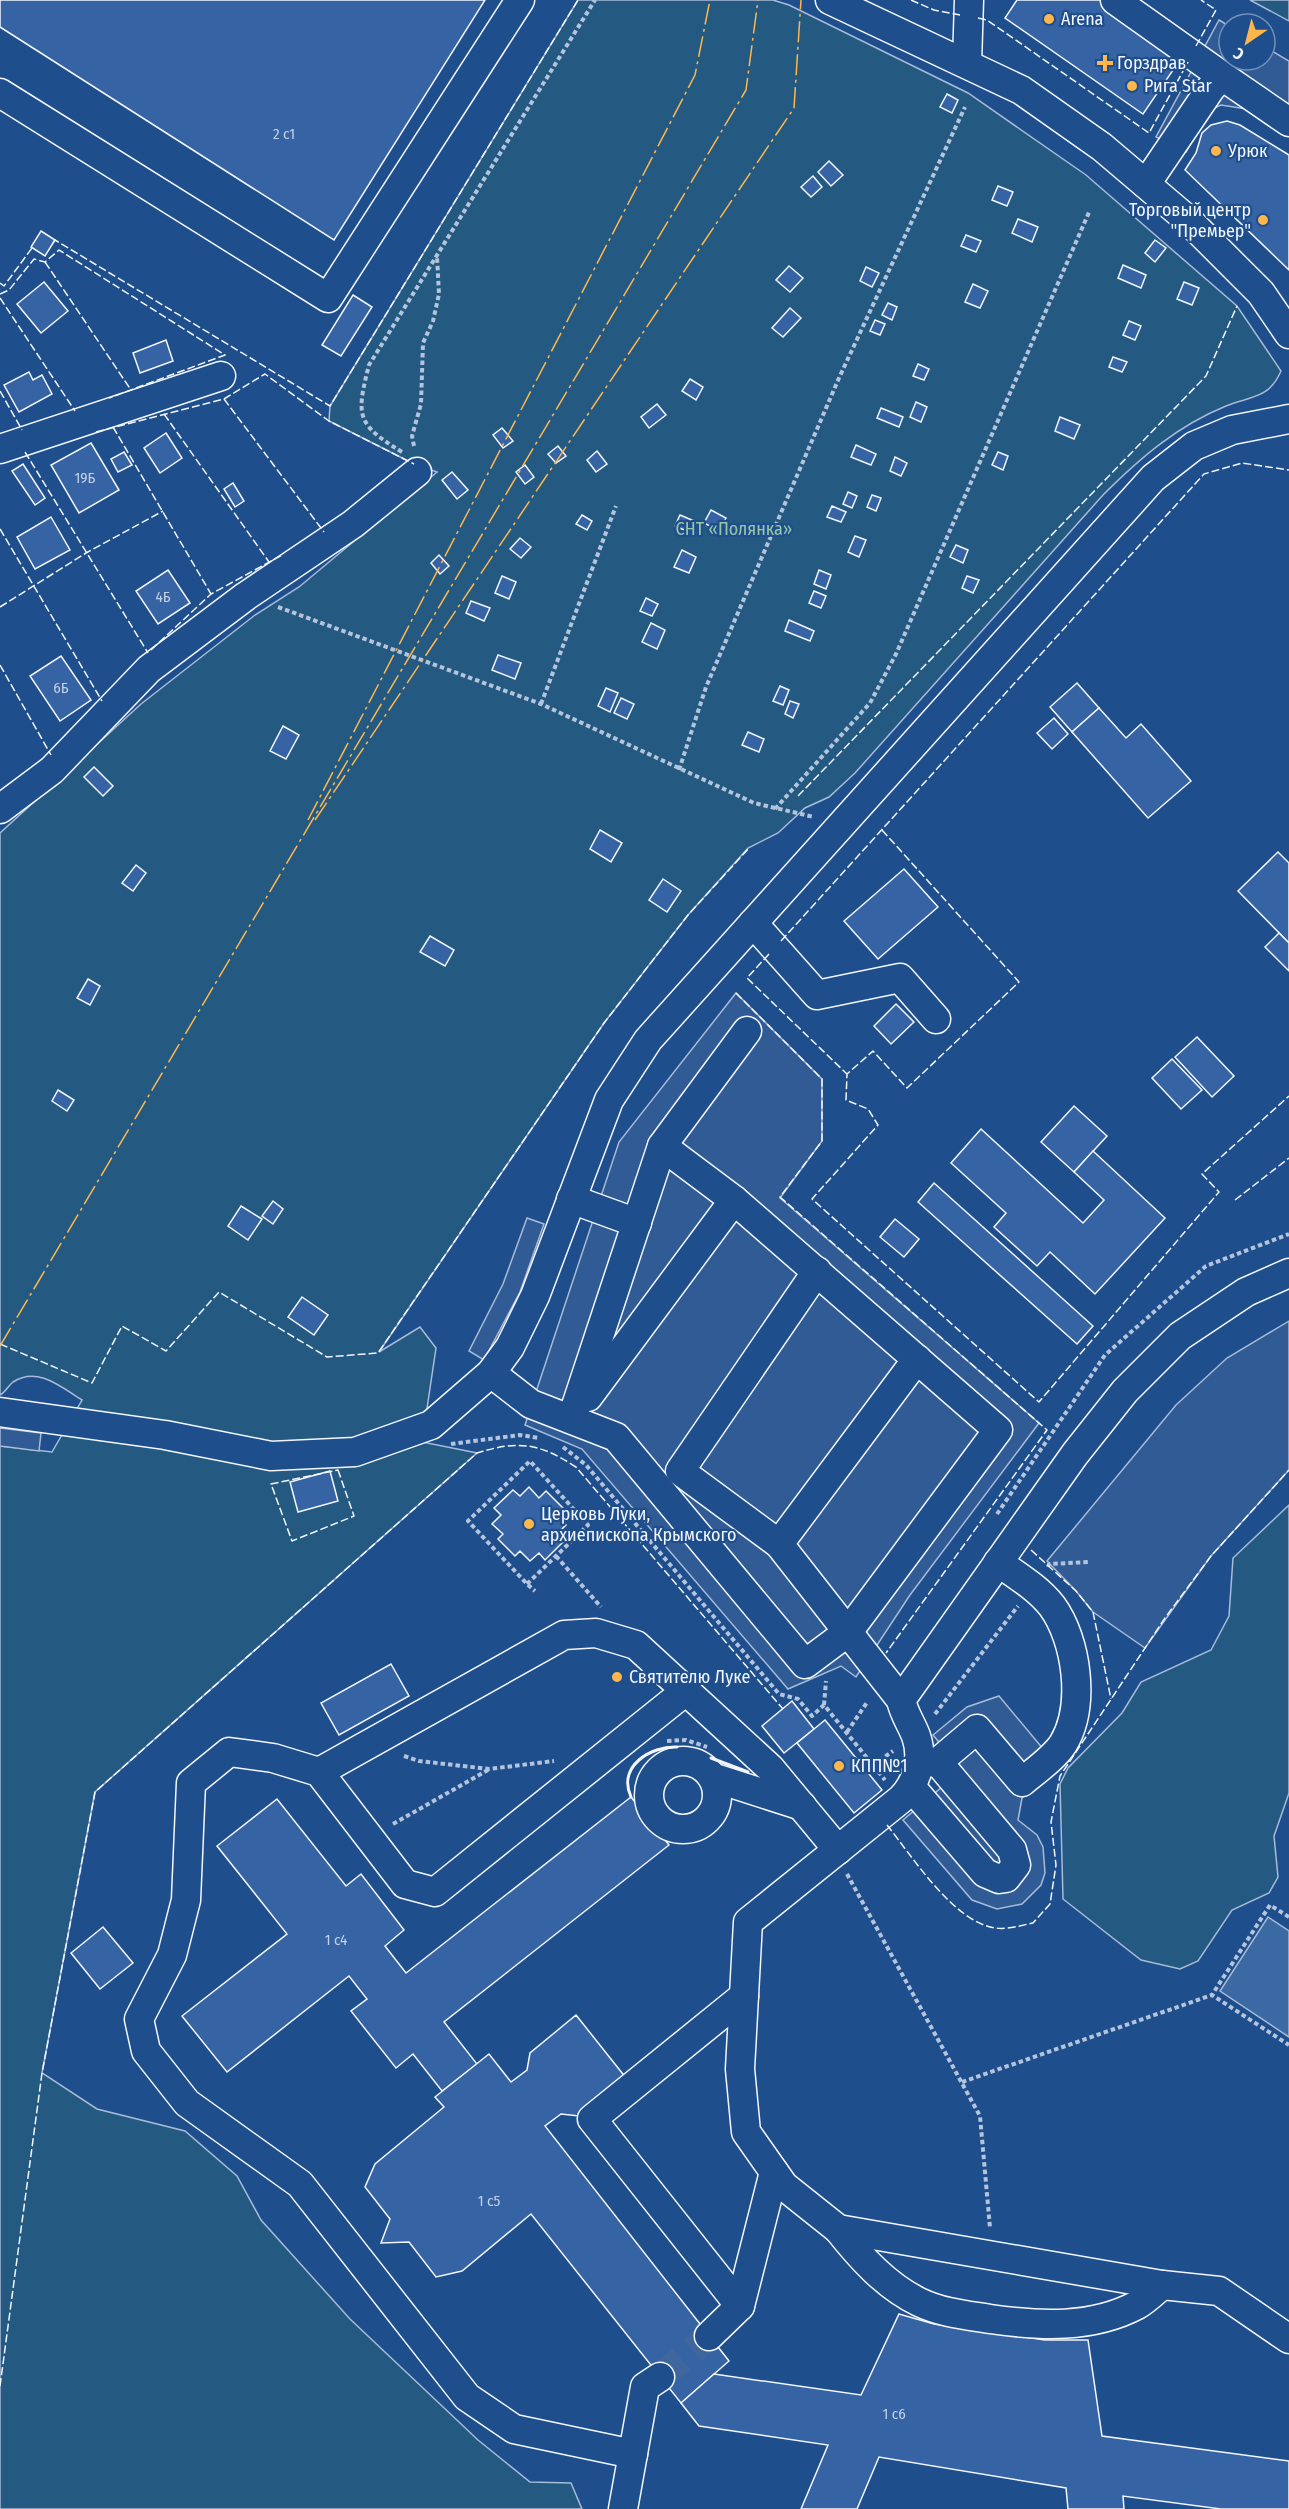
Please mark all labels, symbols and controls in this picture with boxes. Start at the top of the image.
place label: Arena [1061,8,1104,30]
marker: Arena [1042,12,1056,26]
north arrow [1217,12,1277,72]
text: С [1229,43,1248,64]
place label: Горздрав [1117,52,1186,74]
marker: Горздрав [1098,56,1112,70]
place label: Рига Star [1144,75,1213,97]
marker: Рига Star [1125,79,1139,93]
house number: 2 c1 [273,125,295,143]
place label: Урюк [1227,140,1268,162]
marker: Урюк [1209,144,1223,158]
place label: Торговый центр "Премьер" [1129,199,1251,242]
marker: Торговый центр "Премьер" [1256,213,1270,227]
house number: 19Б [74,469,96,487]
park label: СНТ «Полянка» [676,518,792,540]
house number: 4Б [155,588,171,606]
house number: 6Б [53,679,69,697]
place label: Церковь Луки, архиепископа Крымского [541,1503,736,1546]
marker: Церковь Луки, архиепископа Крымского [522,1517,536,1531]
place label: Святителю Луке [629,1666,750,1688]
marker: Святителю Луке [610,1670,624,1684]
place label: КПП№1 [851,1755,907,1777]
marker: КПП№1 [832,1759,846,1773]
house number: 1 с4 [325,1931,347,1949]
house number: 1 с5 [478,2192,500,2210]
house number: 1 с6 [882,2405,906,2423]

